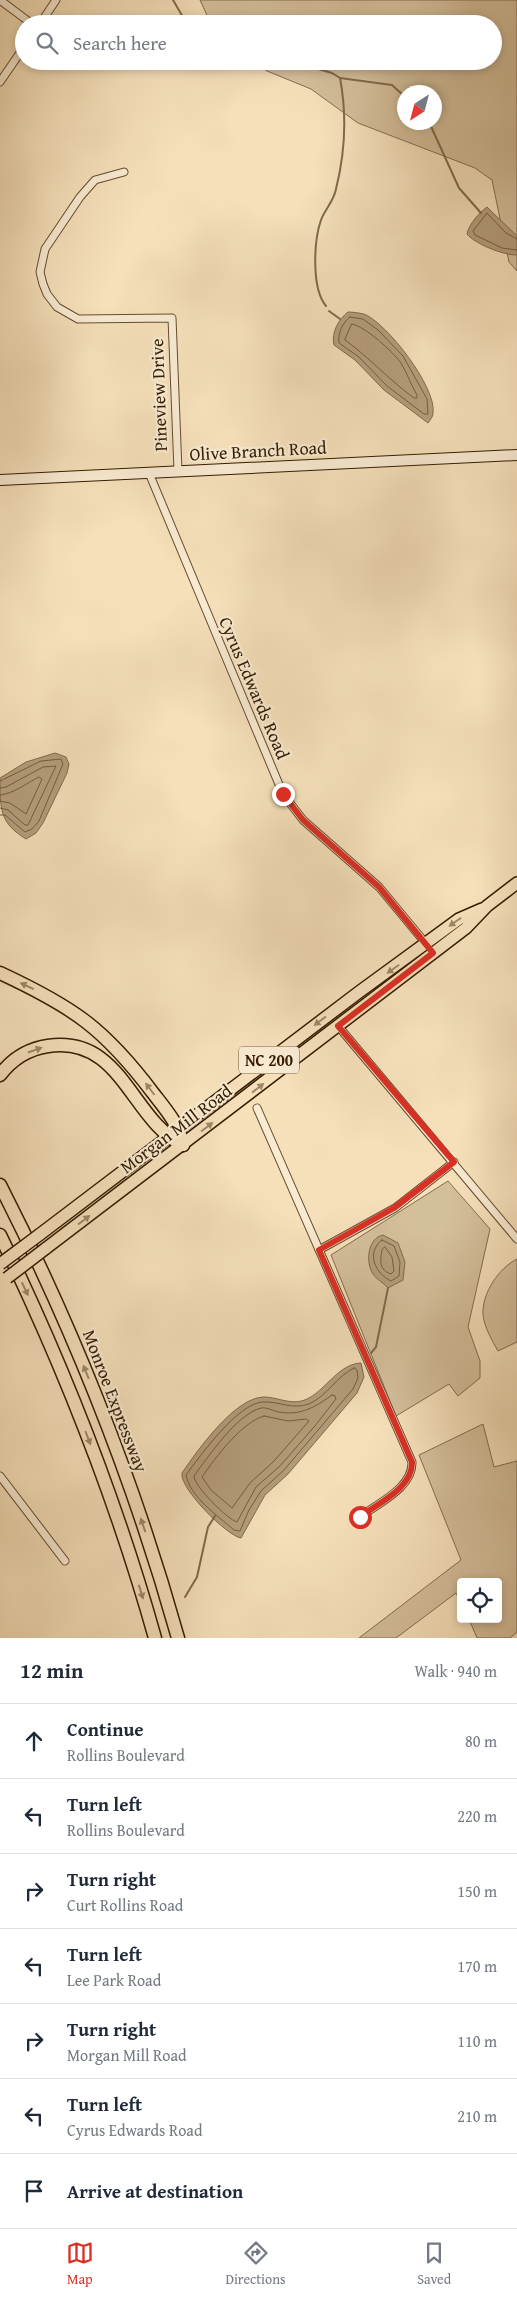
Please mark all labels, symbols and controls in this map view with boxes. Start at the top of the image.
search box [15,15,502,70]
icon: search [33,29,61,57]
text: Search here [73,29,167,57]
north arrow [397,85,442,130]
street label: Pineview Drive [143,338,174,452]
street label: Olive Branch Road [189,433,328,468]
street label: Cyrus Edwards Road [212,612,297,764]
route end [272,783,295,806]
one-way arrow [448,917,462,927]
one-way arrow [387,963,400,974]
one-way arrow [20,982,34,990]
one-way arrow [314,1016,327,1027]
one-way arrow [28,1045,43,1053]
road number: NC 200 [239,1046,299,1074]
street label: Morgan Mill Road [114,1077,238,1180]
one-way arrow [145,1082,155,1096]
one-way arrow [251,1082,264,1093]
one-way arrow [200,1121,213,1132]
one-way arrow [77,1214,90,1225]
one-way arrow [21,1281,30,1296]
street label: Monroe Expressway [76,1326,155,1476]
one-way arrow [82,1365,90,1379]
one-way arrow [85,1431,92,1446]
route start [349,1506,372,1529]
one-way arrow [139,1517,146,1532]
map controls [457,1578,502,1623]
button: locate [457,1578,502,1623]
one-way arrow [138,1585,146,1600]
text: 12 min [20,1655,83,1686]
text: Walk · 940 m [414,1659,497,1683]
text: Continue [67,1715,144,1743]
icon: ahead [20,1727,48,1755]
text: 80 m [465,1729,497,1753]
text: Rollins Boulevard [67,1743,185,1767]
text: Turn left [67,1790,142,1818]
icon: left [20,1802,48,1830]
text: 220 m [457,1804,497,1828]
text: Rollins Boulevard [67,1818,185,1842]
text: Turn right [67,1865,156,1893]
icon: right [20,1877,48,1905]
text: 150 m [457,1879,497,1903]
text: Curt Rollins Road [67,1893,183,1917]
text: Turn left [67,1940,142,1968]
icon: left [20,1952,48,1980]
text: 170 m [457,1954,497,1978]
text: Lee Park Road [67,1968,161,1992]
text: Turn right [67,2015,156,2043]
icon: right [20,2027,48,2055]
text: 110 m [457,2029,497,2053]
text: Morgan Mill Road [67,2043,187,2067]
text: Turn left [67,2090,142,2118]
icon: left [20,2102,48,2130]
text: 210 m [457,2104,497,2128]
text: Cyrus Edwards Road [67,2118,202,2142]
icon: arrive [20,2177,48,2205]
text: Arrive at destination [67,2177,243,2205]
tab: Map [66,2239,94,2289]
tab: Directions [225,2239,286,2289]
tab: Saved [417,2239,451,2289]

